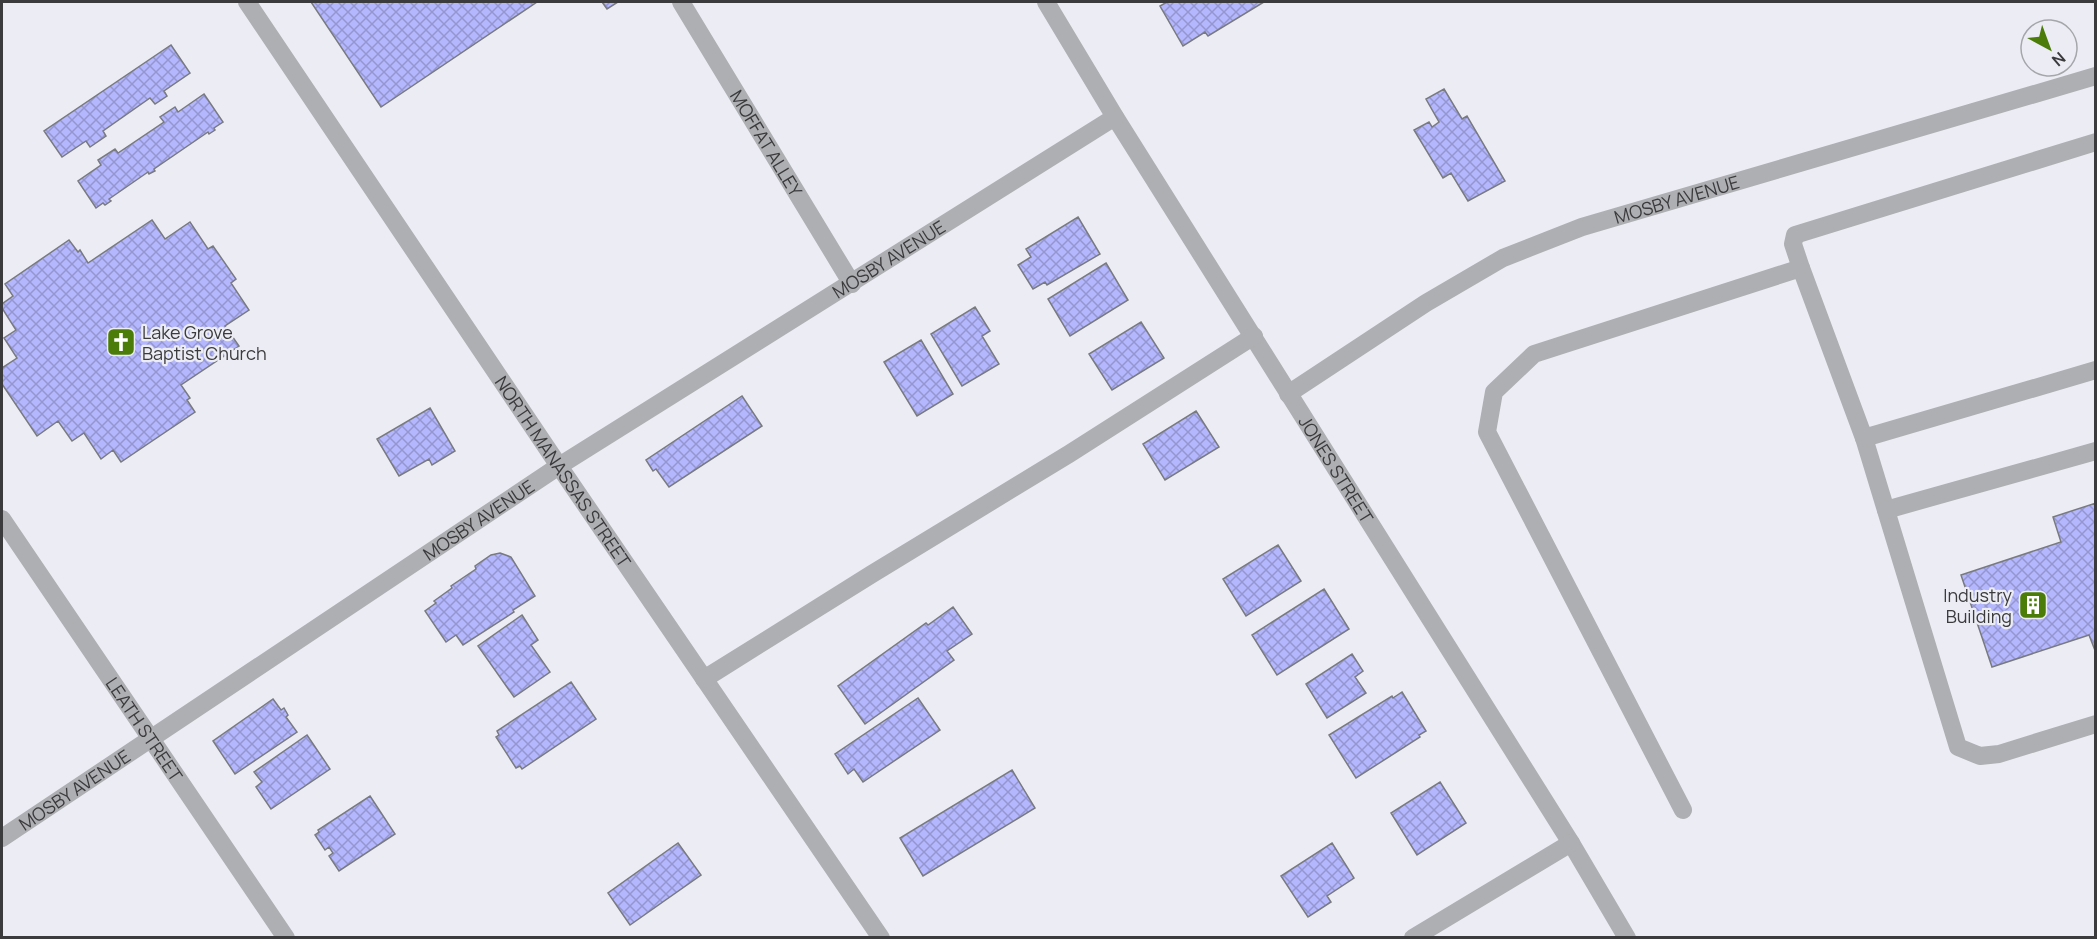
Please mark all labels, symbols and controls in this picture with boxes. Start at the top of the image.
north arrow [2019,18,2079,78]
text: N [2047,47,2070,71]
street label: MOFFAT ALLEY [725,85,809,202]
street label: MOSBY AVENUE [1611,169,1742,229]
street label: MOSBY AVENUE [828,215,950,304]
place label: Lake Grove Baptist Church [142,320,267,365]
church icon: Lake Grove Baptist Church [105,326,137,358]
street label: NORTH MANASSAS STREET [490,371,637,572]
street label: JONES STREET [1293,411,1379,528]
street label: MOSBY AVENUE [418,474,539,566]
place label: Industry Building [1943,583,2013,628]
building icon: Industry Building [2017,589,2049,621]
street label: LEATH STREET [101,672,189,786]
street label: MOSBY AVENUE [14,744,135,836]

